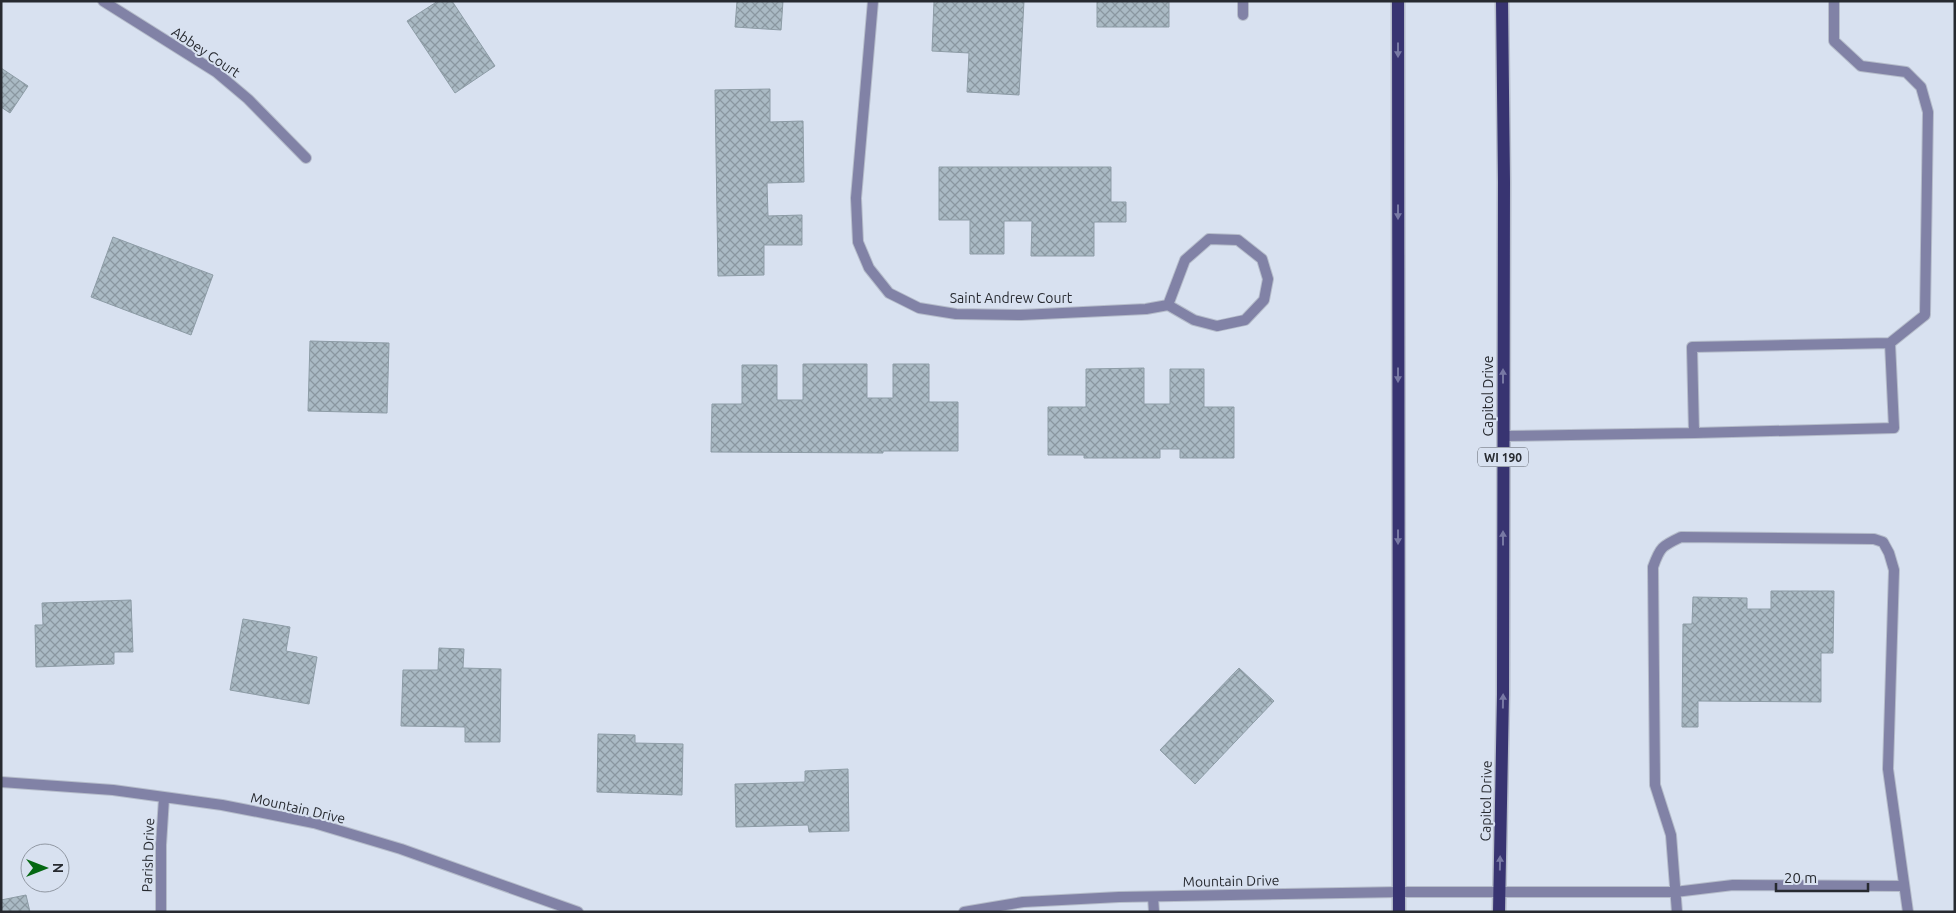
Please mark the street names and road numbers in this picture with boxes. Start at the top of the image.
street label: Abbey Court [169,23,244,81]
street label: Saint Andrew Court [950,290,1073,306]
street label: Capitol Drive [1480,355,1496,437]
road number: WI 190 [1478,448,1528,467]
street label: Capitol Drive [1477,760,1495,842]
street label: Mountain Drive [249,789,347,827]
street label: Parish Drive [139,817,157,893]
street label: Mountain Drive [1183,872,1279,890]

